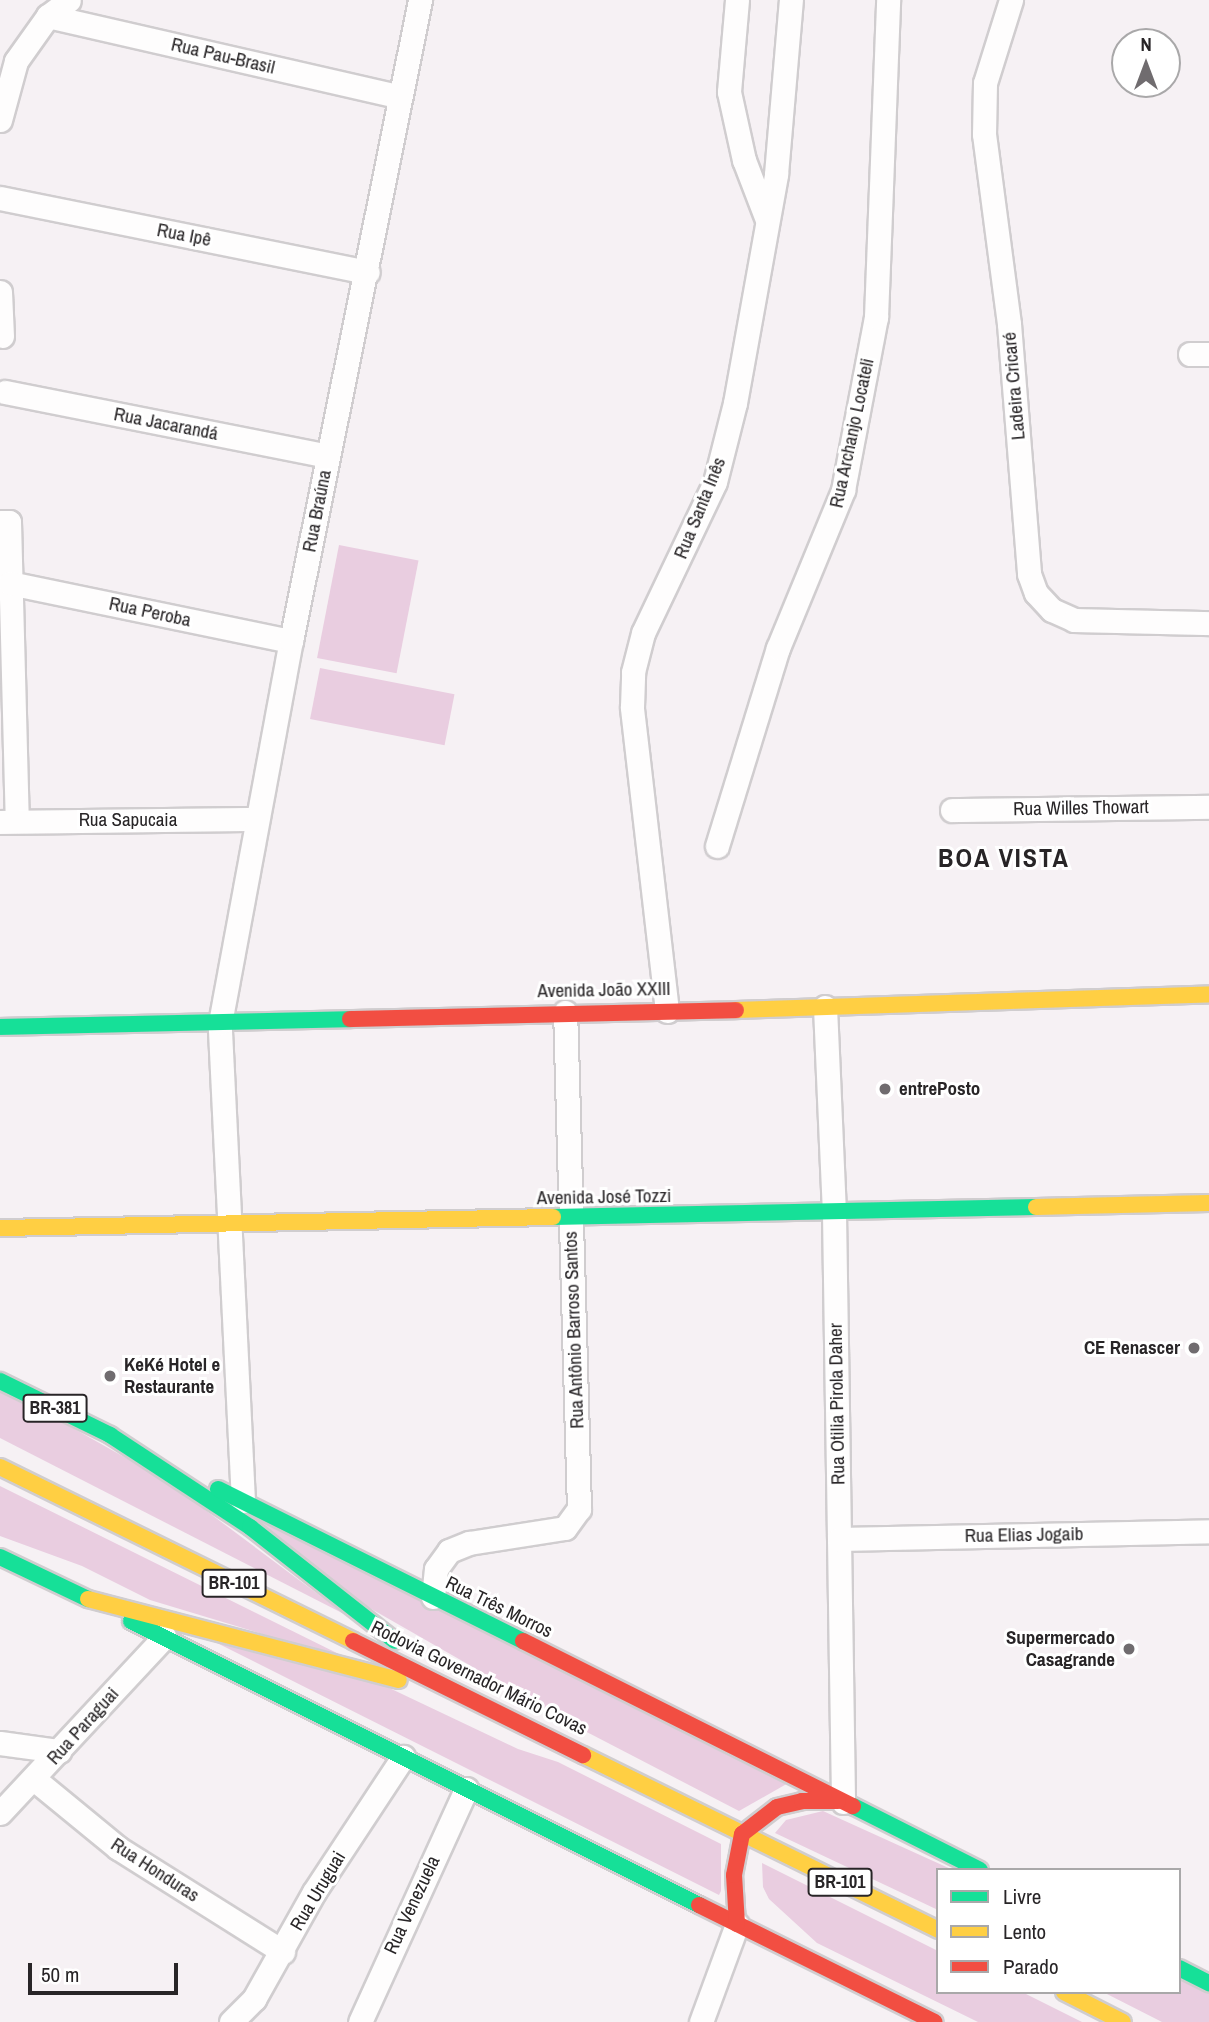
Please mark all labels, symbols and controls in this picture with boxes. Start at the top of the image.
north arrow [1111,28,1181,98]
text: N [1140,31,1152,57]
street label: Rua Pau-Brasil [169,33,277,79]
street label: Rua Ipê [155,219,213,251]
street label: Ladeira Cricaré [998,331,1030,441]
street label: Rua Archanjo Locateli [825,356,879,510]
street label: Rua Jacarandá [112,403,220,445]
street label: Rua Santa Inês [669,454,731,562]
street label: Rua Braúna [298,468,336,554]
street label: Rua Peroba [107,592,193,632]
street label: Rua Willes Thowart [1013,795,1149,821]
street label: Rua Sapucaia [79,809,177,831]
district label: BOA VISTA [939,842,1069,874]
street label: Avenida João XXIII [537,977,671,1003]
place label: entrePosto [899,1078,980,1100]
marker: entrePosto [877,1081,893,1097]
street label: Avenida José Tozzi [536,1184,672,1210]
street label: Rua Antônio Barroso Santos [559,1230,589,1430]
street label: Rua Otilia Pirola Daher [824,1323,850,1485]
place label: CE Renascer [1084,1337,1180,1359]
marker: CE Renascer [1186,1340,1202,1356]
place label: KeKé Hotel e Restaurante [124,1354,220,1398]
marker: KeKé Hotel e Restaurante [102,1368,118,1384]
road number: BR-381 [22,1394,88,1422]
street label: Rua Elias Jogaib [964,1523,1084,1547]
road number: BR-101 [201,1568,267,1598]
street label: Rua Três Morros [442,1571,556,1643]
street label: Rodovia Governador Mário Covas [367,1616,591,1740]
place label: Supermercado Casagrande [1006,1627,1115,1671]
marker: Supermercado Casagrande [1121,1641,1137,1657]
street label: Rua Paraguai [42,1683,124,1769]
street label: Rua Honduras [107,1833,203,1907]
street label: Rua Uruguai [285,1847,351,1935]
street label: Rua Venezuela [379,1852,445,1958]
road number: BR-101 [807,1868,873,1896]
legend [936,1868,1181,1994]
text: Livre [1003,1882,1041,1911]
text: Lento [1003,1917,1046,1946]
scale bar [32,1948,182,1992]
text: Parado [1003,1952,1059,1981]
text: 50 m [41,1960,79,1989]

